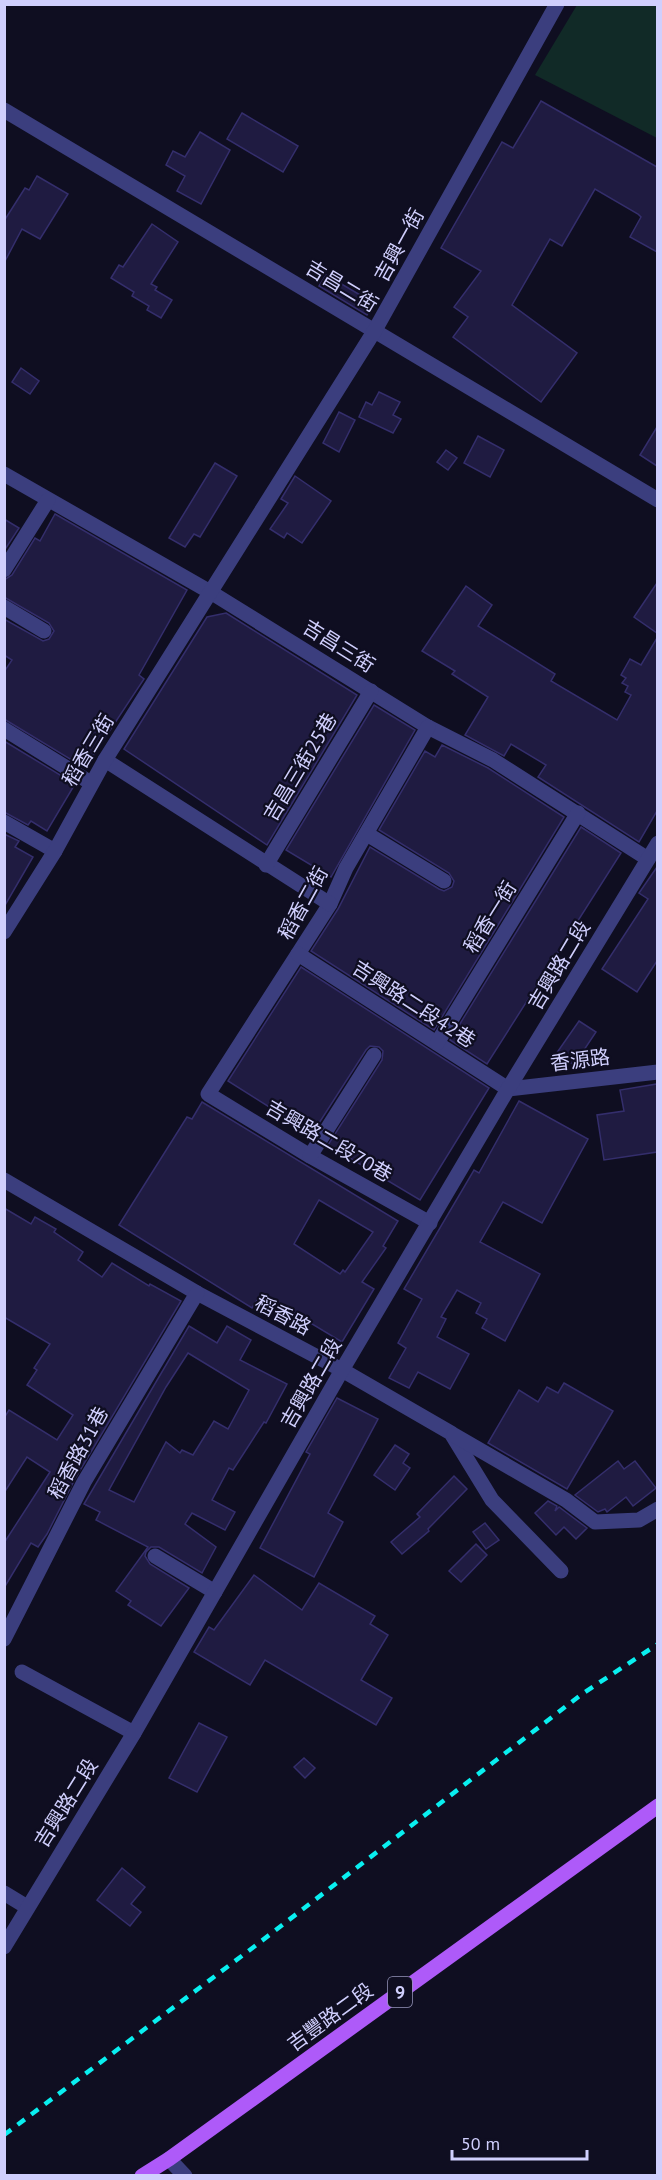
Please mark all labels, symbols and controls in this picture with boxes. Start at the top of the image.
street label: 吉興一街 [368,204,430,286]
street label: 吉昌二街 [301,254,383,318]
street label: 吉昌三街 [298,614,380,678]
street label: 吉昌三街25巷 [257,708,343,826]
street label: 稻香三街 [56,709,120,791]
street label: 稻香二街 [272,862,334,944]
street label: 稻香一街 [458,876,522,958]
street label: 吉興路二段 [522,915,596,1015]
street label: 吉興路二段42巷 [347,954,481,1054]
street label: 香源路 [549,1043,611,1077]
street label: 吉興路二段70巷 [261,1094,397,1188]
street label: 稻香路 [250,1289,316,1341]
street label: 吉興路二段 [275,1333,347,1433]
street label: 稻香路31巷 [42,1402,114,1504]
street label: 吉興路二段 [28,1754,104,1852]
street label: 吉豐路二段 [282,1977,378,2057]
road number: 9 [388,1977,412,2007]
scale bar [452,2123,587,2161]
text: 50 m [461,2132,500,2155]

